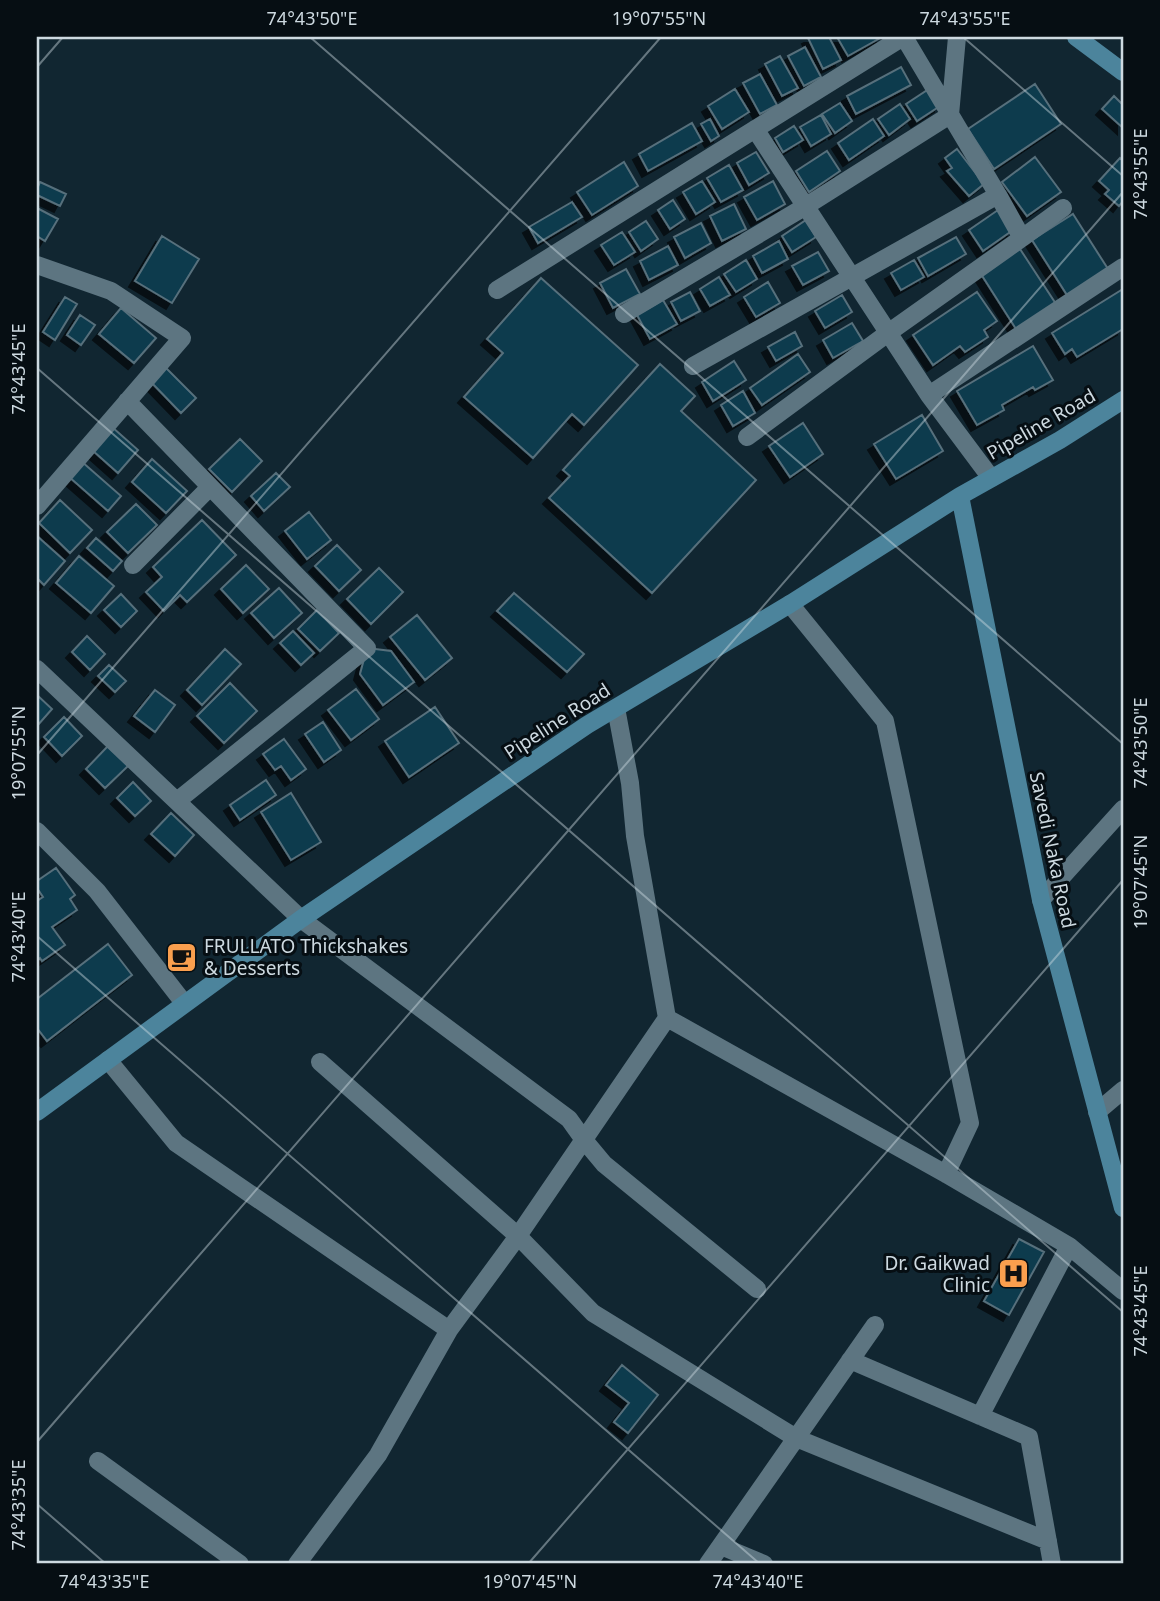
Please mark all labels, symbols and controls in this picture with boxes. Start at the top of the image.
text: 74°43'50"E [267,6,357,30]
text: 19°07'55"N [612,6,706,30]
text: 74°43'55"E [920,6,1010,30]
text: 74°43'55"E [1128,129,1152,219]
text: 74°43'45"E [6,324,30,414]
street label: Pipeline Road [982,382,1100,466]
street label: Pipeline Road [499,677,615,765]
text: 74°43'50"E [1128,698,1152,788]
text: 19°07'55"N [6,706,30,800]
street label: Savedi Naka Road [1024,769,1082,931]
text: 19°07'45"N [1128,835,1152,929]
text: 74°43'40"E [6,892,30,982]
place label: FRULLATO Thickshakes & Desserts [204,933,408,981]
cafe icon: FRULLATO Thickshakes & Desserts [164,940,198,974]
place label: Dr. Gaikwad Clinic [884,1250,990,1298]
hospital icon: Dr. Gaikwad Clinic [996,1257,1030,1291]
text: 74°43'45"E [1128,1266,1152,1356]
text: 74°43'35"E [6,1460,30,1550]
text: 74°43'35"E [59,1569,149,1593]
text: 19°07'45"N [483,1569,577,1593]
text: 74°43'40"E [713,1569,803,1593]

